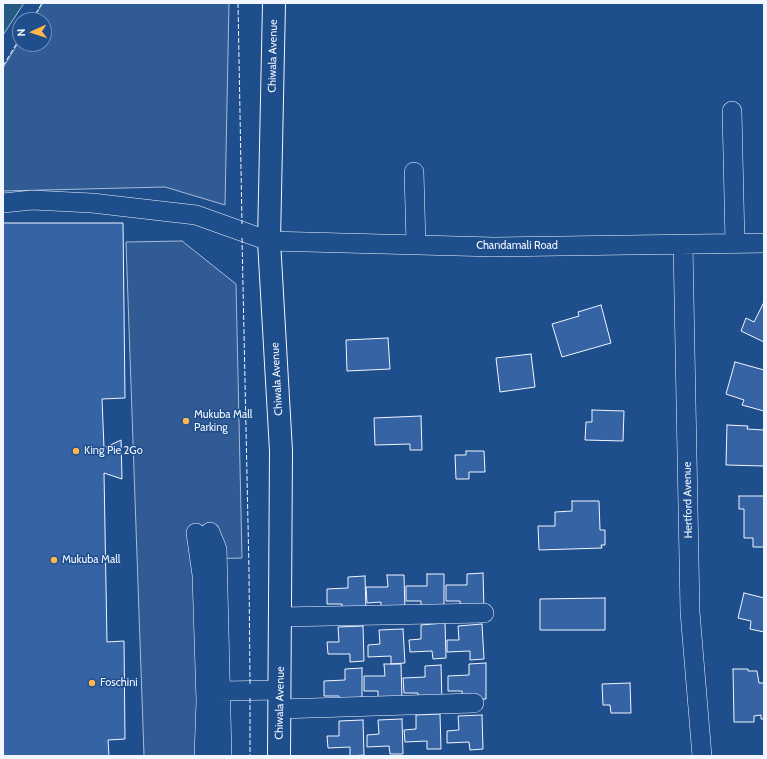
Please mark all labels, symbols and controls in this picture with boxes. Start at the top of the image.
north arrow [12,12,52,52]
street label: Chiwala Avenue [266,19,280,93]
text: N [14,28,28,37]
street label: Chandamali Road [476,239,558,253]
street label: Chiwala Avenue [268,342,286,416]
place label: Mukuba Mall Parking [194,408,252,434]
marker: Mukuba Mall Parking [181,416,191,426]
place label: King Pie 2Go [84,444,143,458]
marker: King Pie 2Go [71,446,81,456]
street label: Hertford Avenue [681,461,695,539]
place label: Mukuba Mall [62,553,120,567]
marker: Mukuba Mall [49,555,59,565]
street label: Chiwala Avenue [273,666,287,740]
place label: Foschini [100,676,138,690]
marker: Foschini [87,678,97,688]

